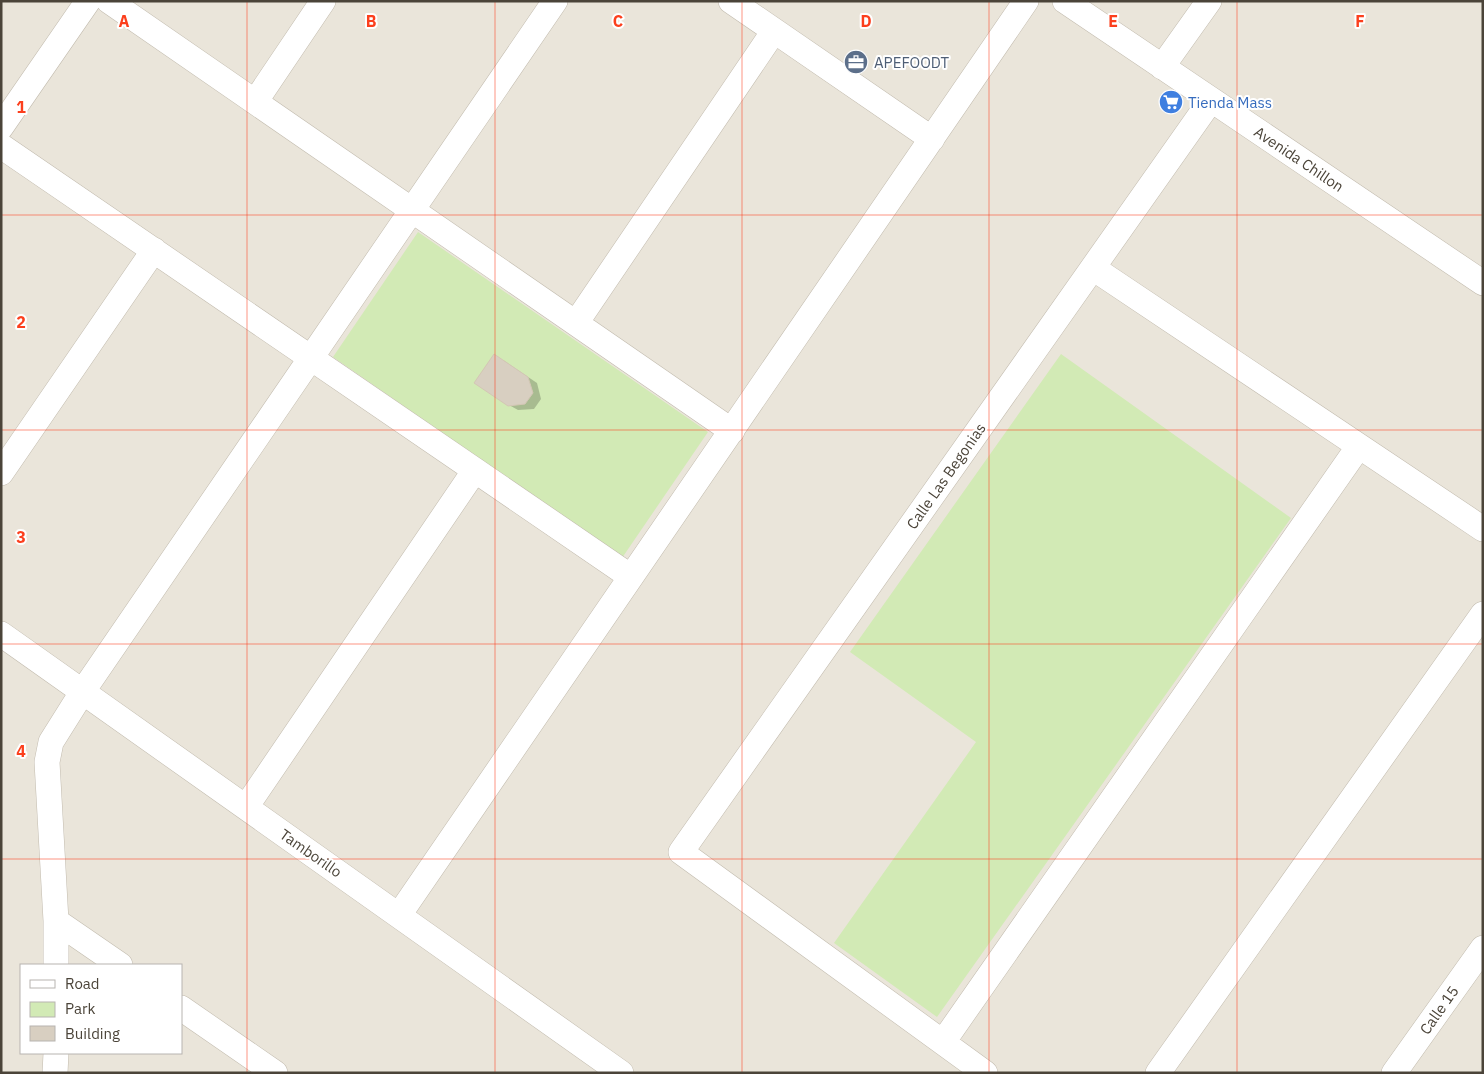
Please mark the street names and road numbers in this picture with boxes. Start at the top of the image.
street label: Avenida Chillon [1251,122,1347,196]
street label: Calle Las Begonias [902,419,990,533]
street label: Tamborillo [276,825,346,881]
street label: Calle 15 [1415,982,1463,1038]

